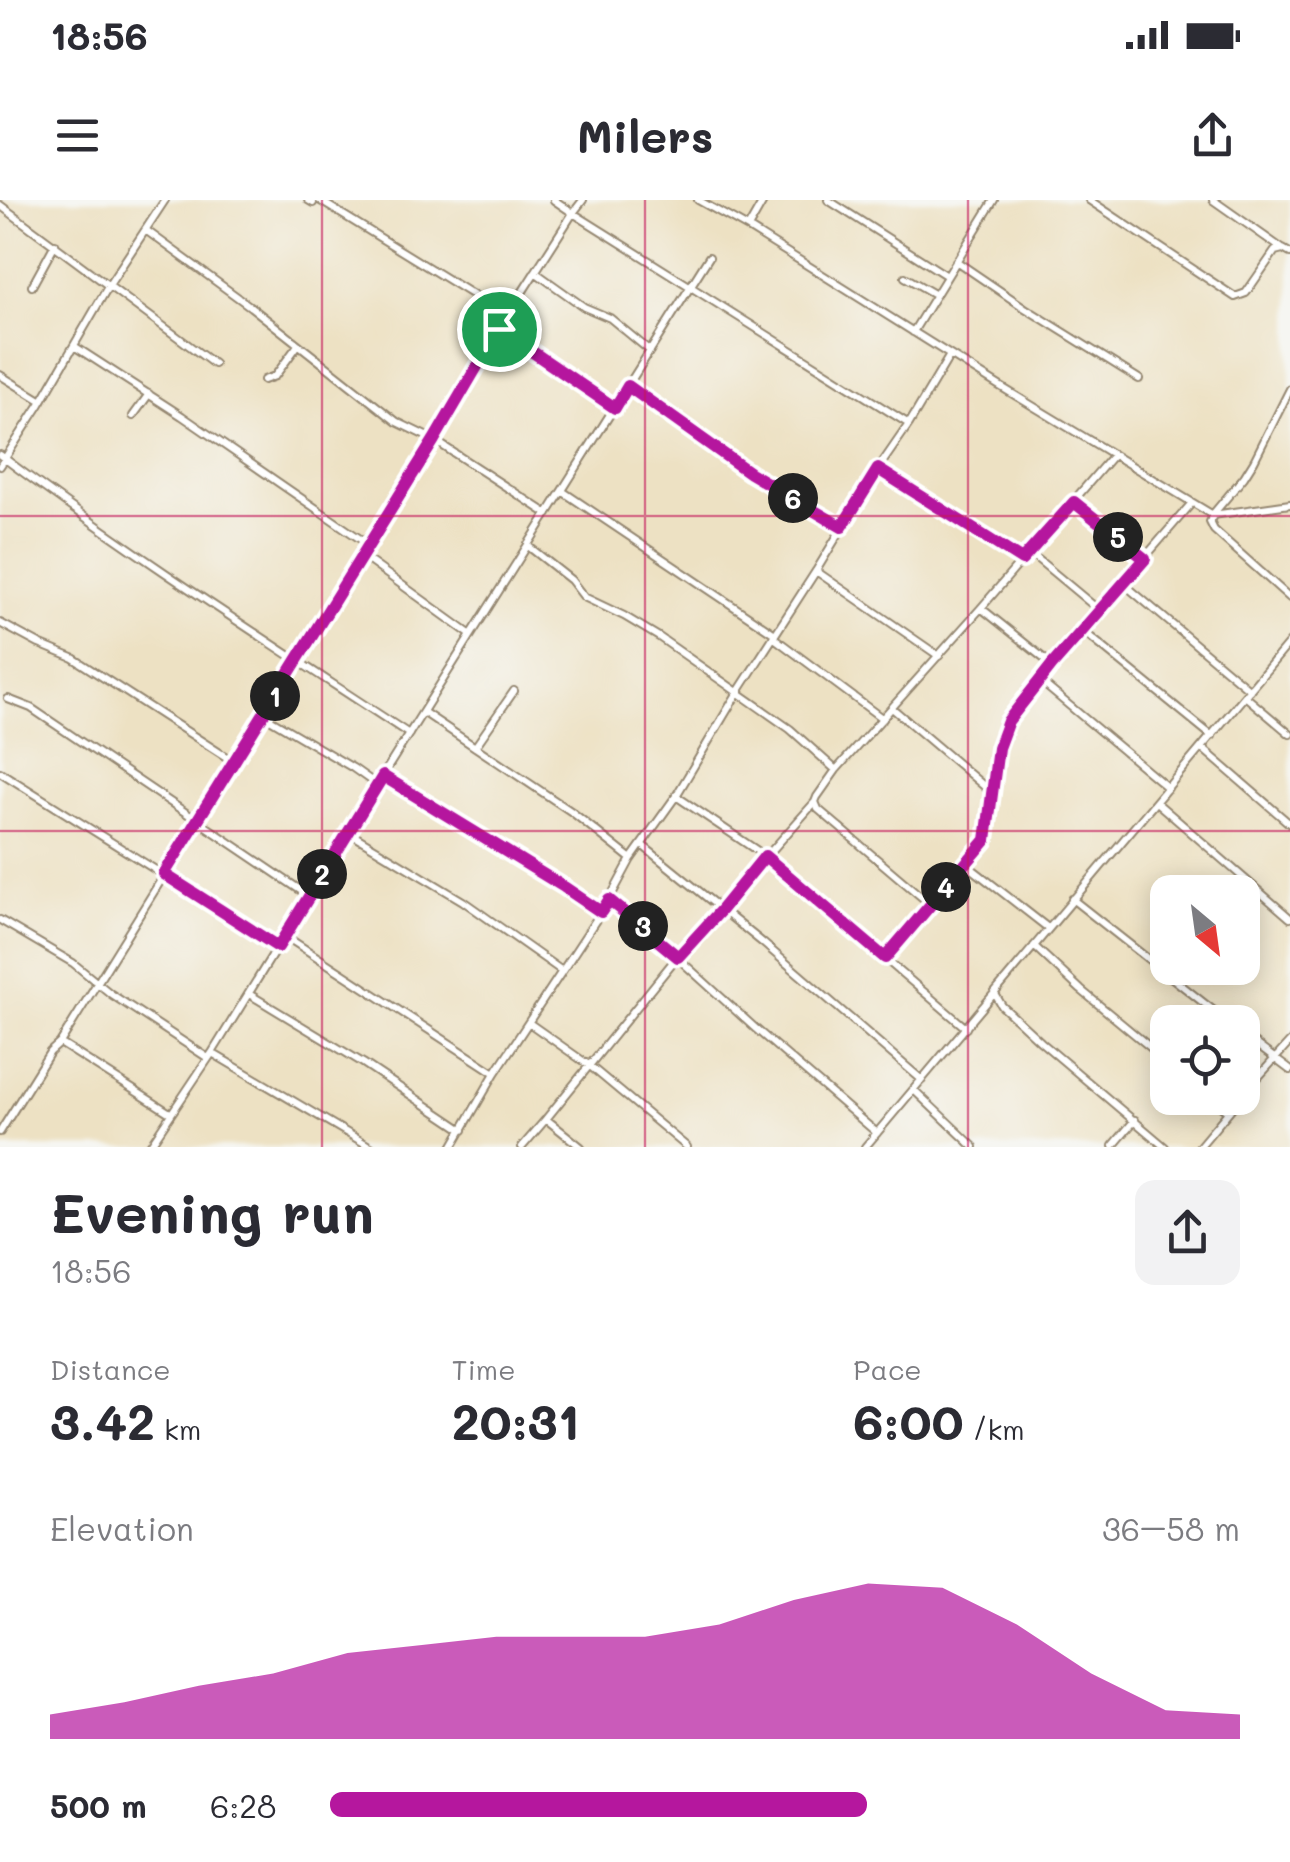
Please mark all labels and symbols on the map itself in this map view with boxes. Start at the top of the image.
pin [457,287,542,372]
pin: 6 [768,473,818,523]
pin: 5 [1093,512,1143,562]
pin: 1 [250,671,300,721]
pin: 2 [297,849,347,899]
pin: 4 [921,862,971,912]
north arrow [1150,875,1260,985]
pin: 3 [618,901,668,951]

